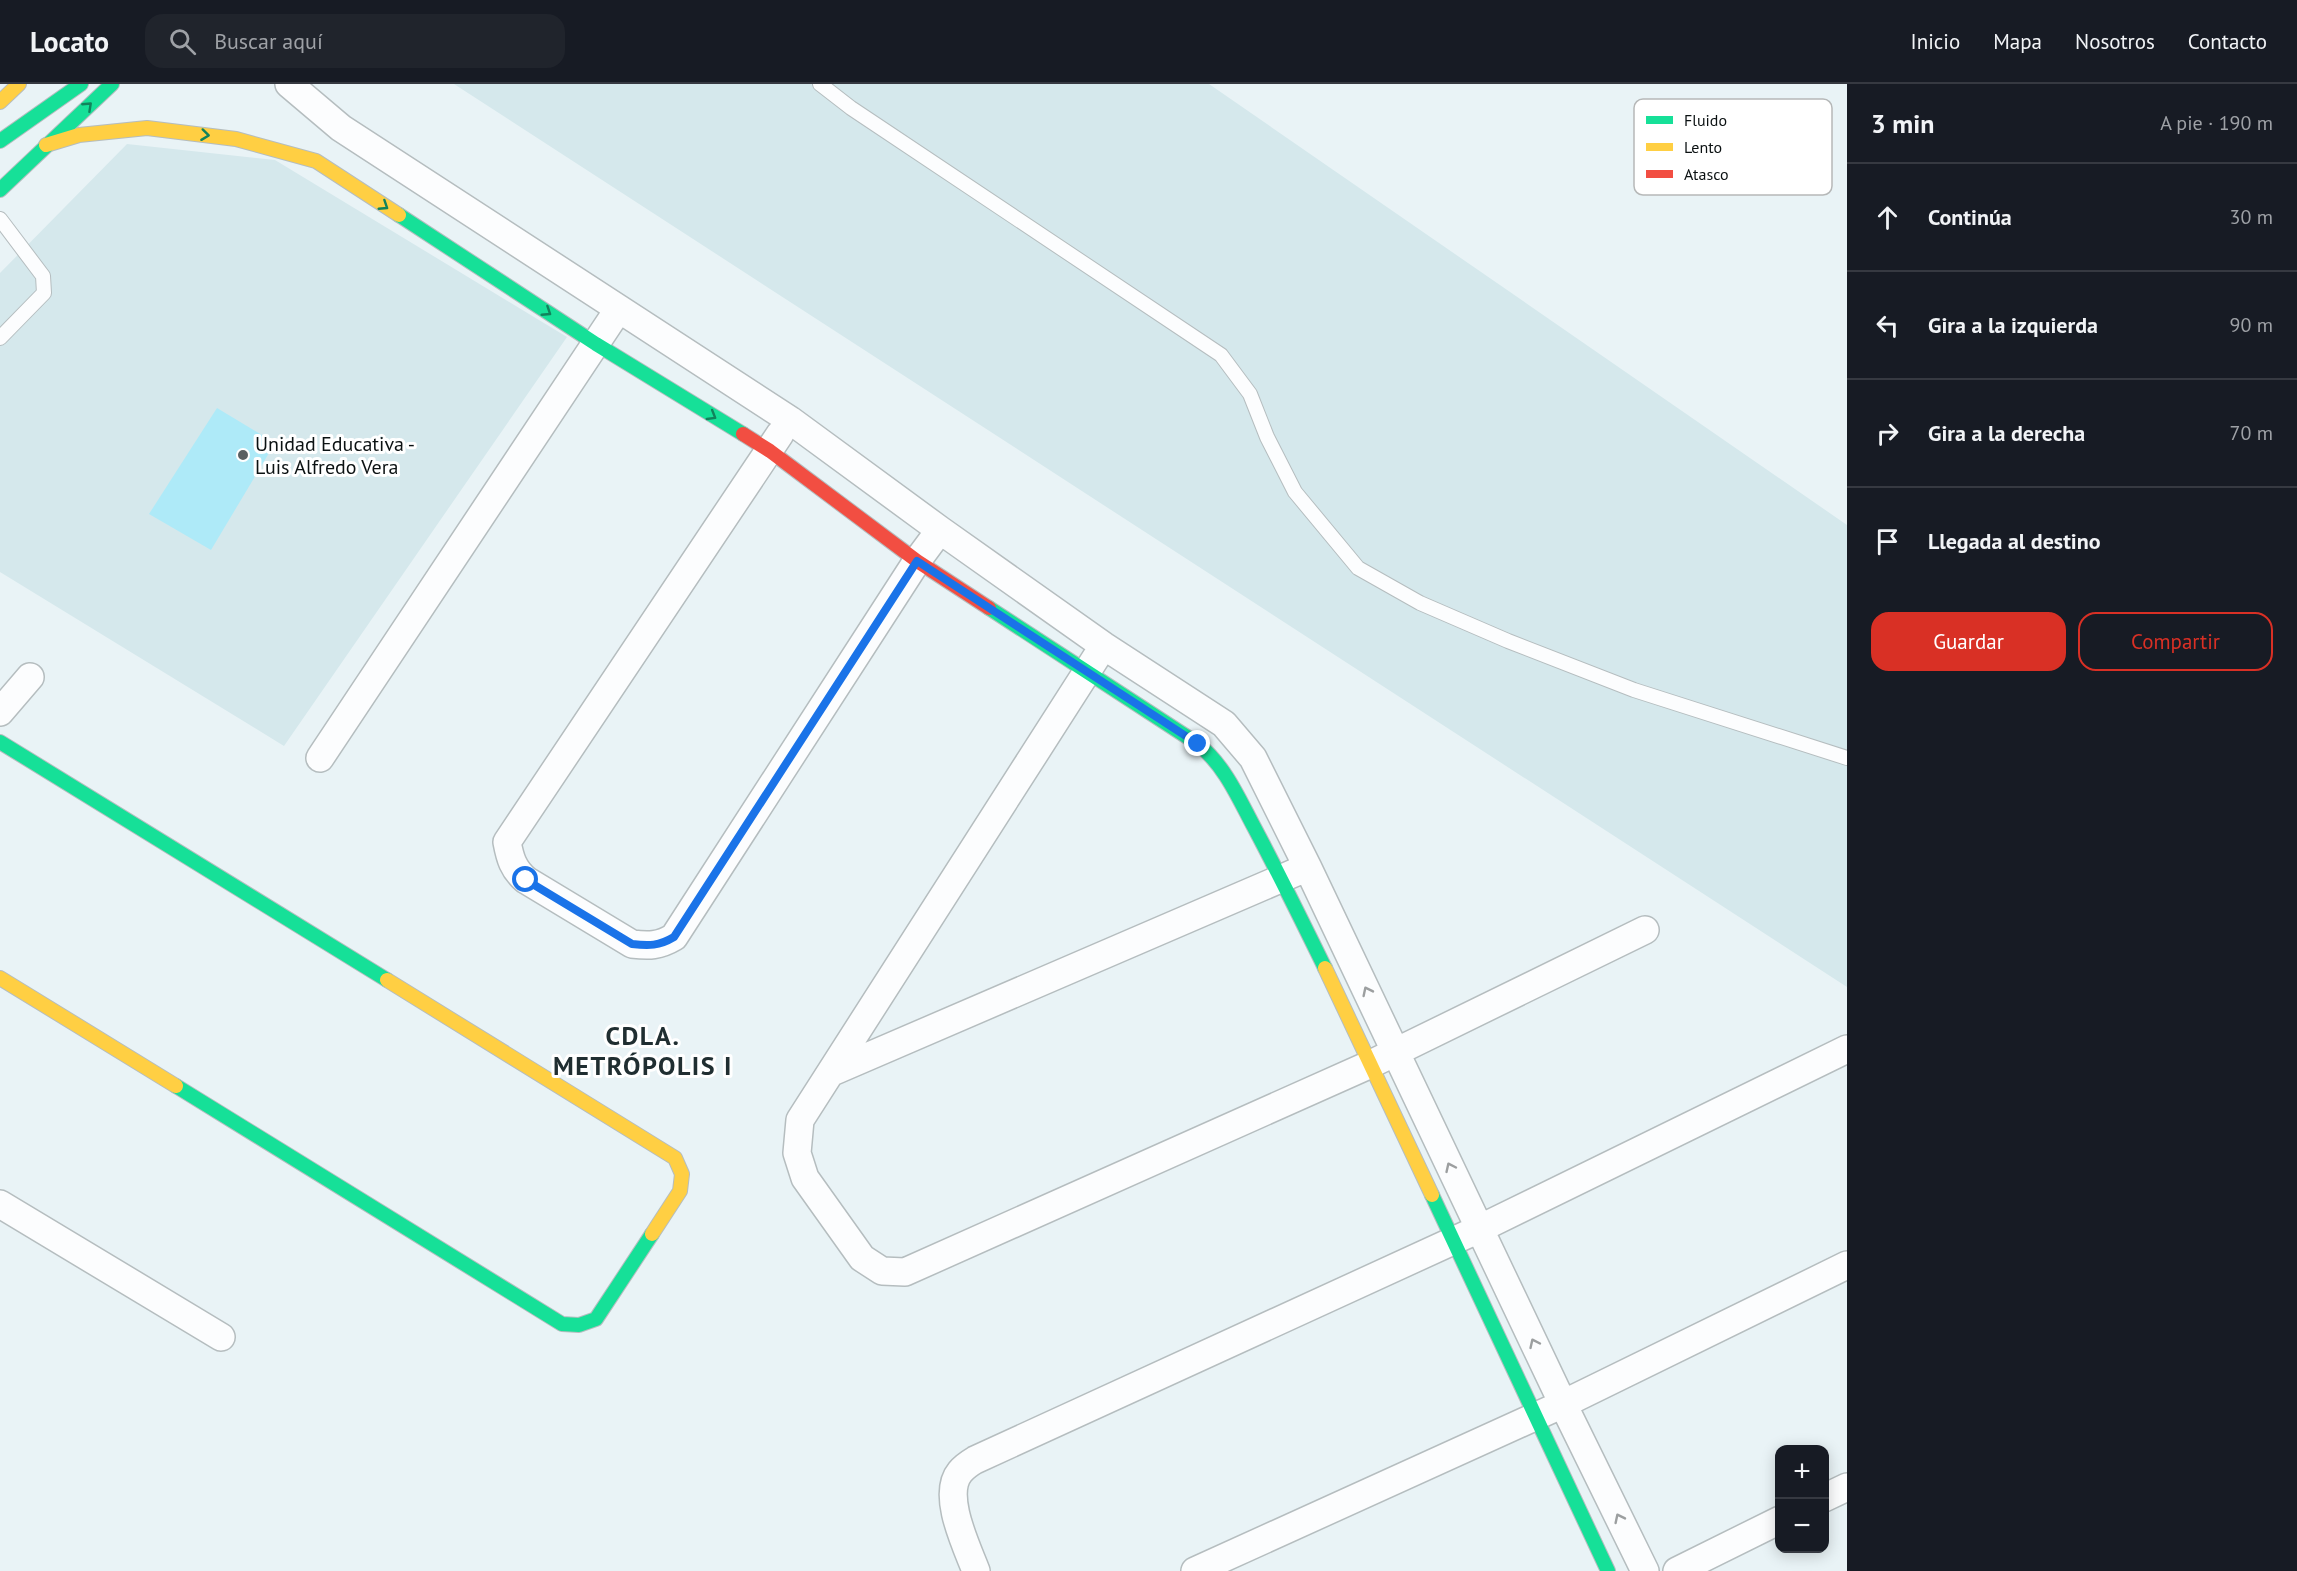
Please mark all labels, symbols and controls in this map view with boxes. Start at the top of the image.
search box [145,14,565,68]
text: Locato [30,23,109,60]
icon: search [166,25,199,58]
text: Buscar aquí [214,27,323,55]
text: Inicio [1911,28,1960,55]
text: Mapa [1993,28,2042,55]
text: Nosotros [2075,28,2155,55]
text: Contacto [2188,28,2267,55]
legend [1634,99,1832,195]
one-way arrow [81,102,92,113]
text: 3 min [1871,107,1934,140]
text: Fluido [1684,110,1727,130]
text: A pie · 190 m [2160,110,2273,136]
one-way arrow [201,129,210,141]
text: Lento [1684,137,1722,157]
text: Atasco [1684,164,1729,184]
one-way arrow [378,198,388,210]
icon: ahead [1871,201,1904,234]
text: Continúa [1928,203,2012,231]
text: 30 m [2230,204,2273,230]
one-way arrow [541,305,551,317]
icon: left [1871,309,1904,342]
text: Gira a la izquierda [1928,311,2098,339]
text: 90 m [2230,312,2273,338]
one-way arrow [706,408,716,420]
icon: right [1871,417,1904,450]
text: Gira a la derecha [1928,419,2085,447]
text: 70 m [2230,420,2273,446]
place label: Unidad Educativa - Luis Alfredo Vera [255,431,415,480]
marker: Unidad Educativa - Luis Alfredo Vera [236,448,250,462]
icon: arrive [1871,525,1904,558]
text: Llegada al destino [1928,527,2101,555]
button: Guardar [1871,612,2066,671]
button: Compartir [2078,612,2273,671]
route end [1184,730,1210,756]
route start [512,866,538,892]
one-way arrow [1362,986,1374,997]
district label: CDLA. METRÓPOLIS I [553,1019,733,1082]
one-way arrow [1446,1162,1458,1173]
one-way arrow [1529,1339,1541,1350]
map controls [1775,1445,1829,1553]
button: + [1775,1445,1829,1499]
button: − [1775,1499,1829,1553]
one-way arrow [1615,1514,1626,1525]

